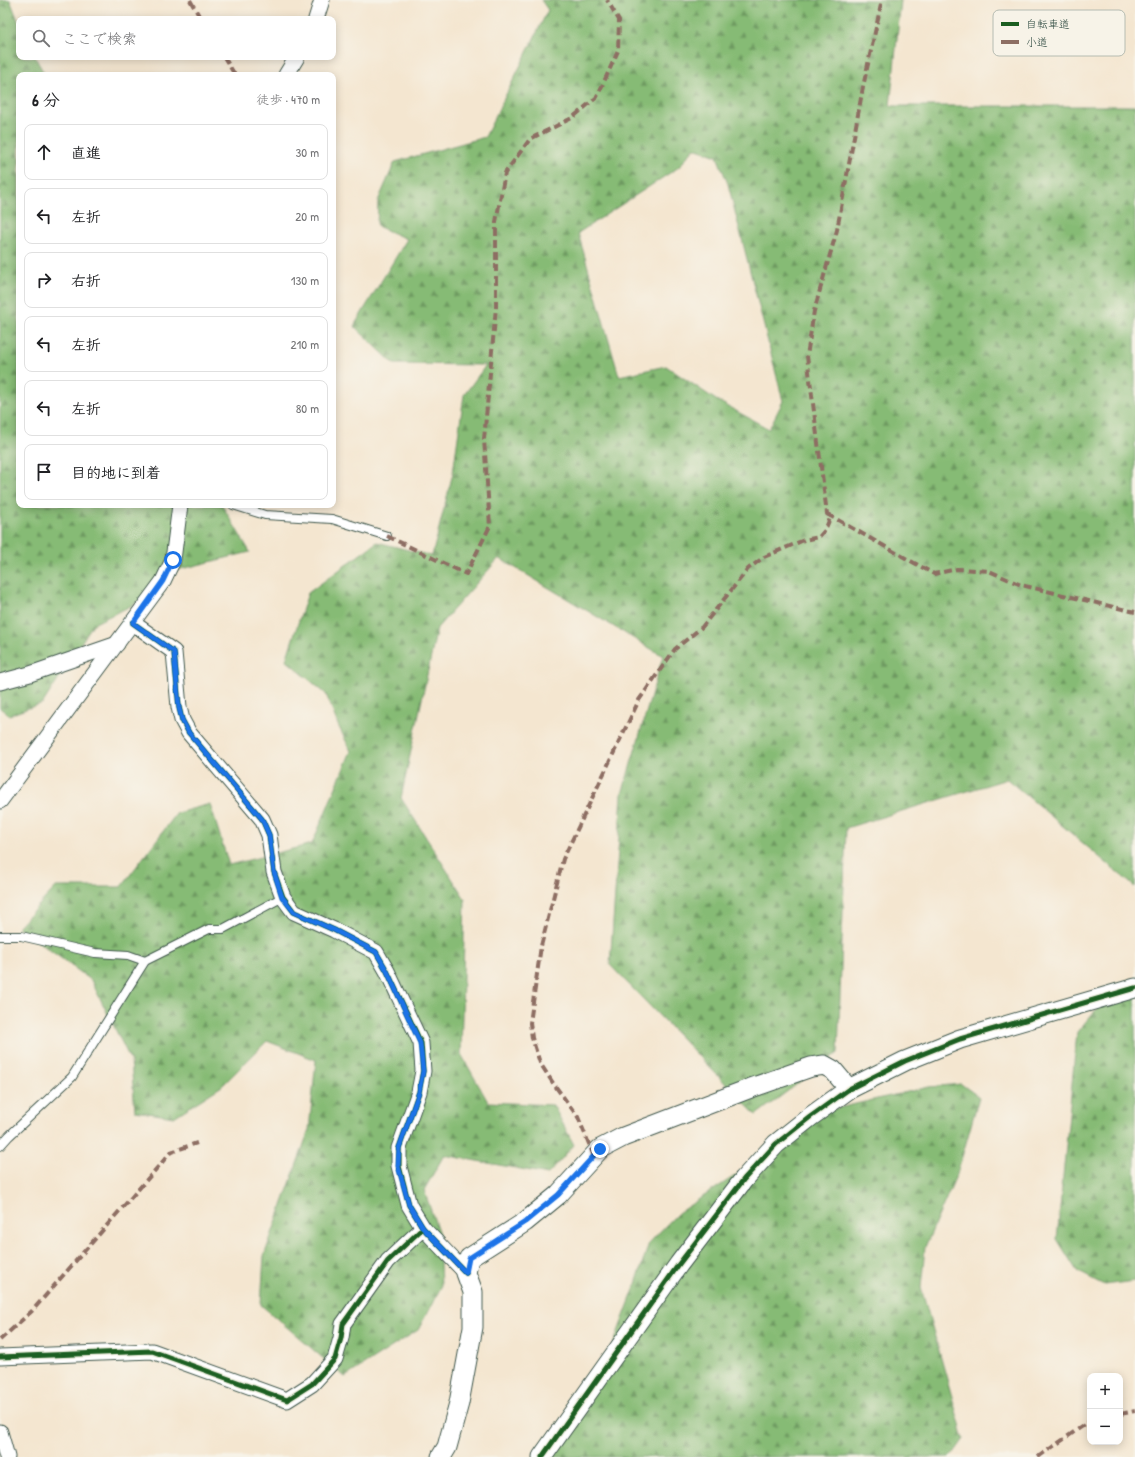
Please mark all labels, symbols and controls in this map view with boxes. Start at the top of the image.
legend [993,10,1125,56]
search box [16,16,336,60]
text: 自転車道 [1026,17,1070,31]
icon: search [30,27,52,49]
text: ここで検索 [62,28,137,49]
text: 小道 [1026,35,1048,49]
text: 6 分 [32,88,60,111]
text: 徒歩 · 470 m [256,90,320,108]
icon: ahead [33,141,55,163]
text: 直進 [71,142,101,163]
text: 30 m [296,143,319,161]
icon: left [33,205,55,227]
text: 左折 [71,206,101,227]
text: 20 m [295,207,319,225]
icon: right [33,269,55,291]
text: 右折 [71,270,101,291]
text: 130 m [291,271,319,289]
icon: left [33,333,55,355]
text: 左折 [71,334,101,355]
text: 210 m [291,335,319,353]
icon: left [33,397,55,419]
text: 左折 [71,398,101,419]
text: 80 m [296,399,319,417]
icon: arrive [33,461,55,483]
text: 目的地に到着 [71,462,161,483]
route start [164,551,182,569]
route end [591,1140,609,1158]
map controls [1087,1373,1123,1445]
button: + [1087,1373,1123,1409]
button: − [1087,1409,1123,1445]

